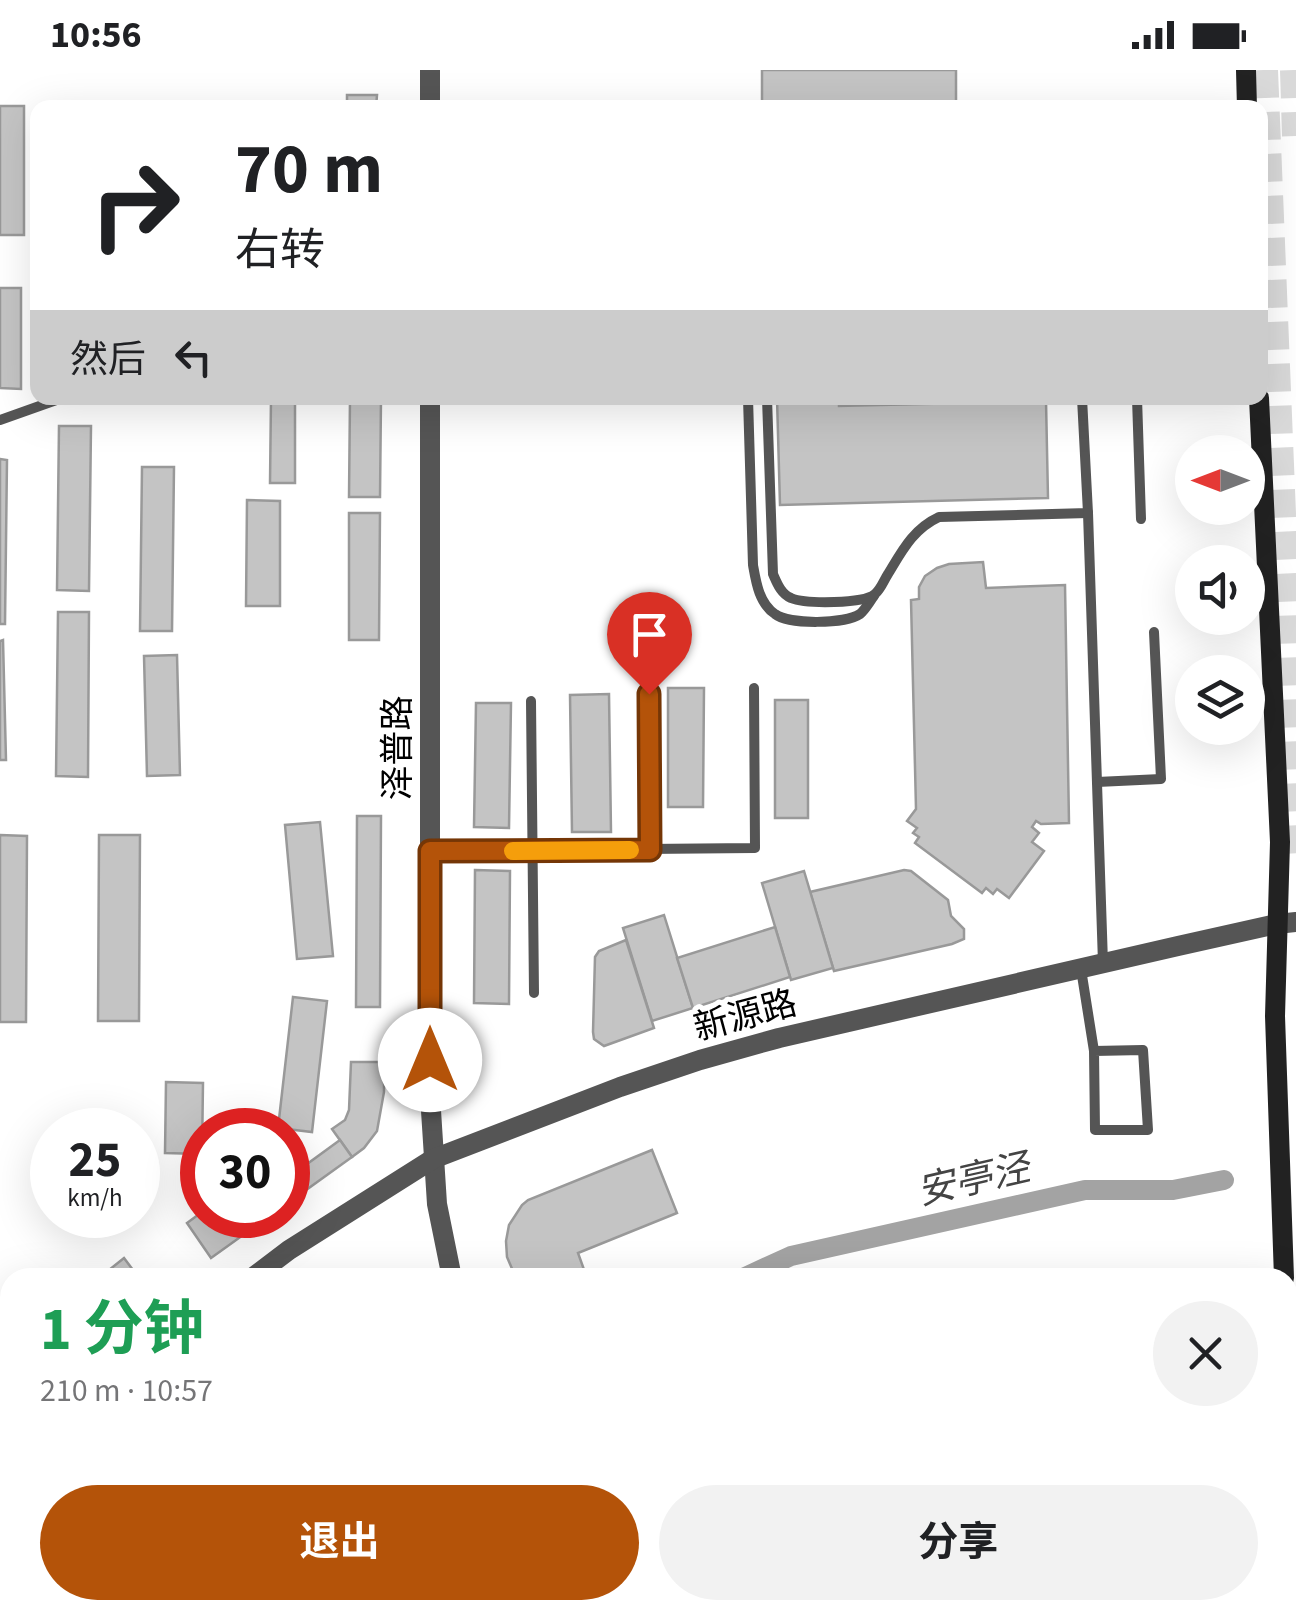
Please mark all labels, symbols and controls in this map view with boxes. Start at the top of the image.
text: 10:56 [50,8,142,62]
text: 70 m [235,120,383,220]
icon: right [70,140,200,270]
text: 右转 [235,219,325,283]
icon: left [166,330,221,385]
text: 然后 [70,333,146,387]
north arrow [1175,435,1265,525]
map controls [1175,435,1265,745]
button: sound [1175,545,1265,635]
pin [607,592,692,695]
icon: arrive [622,607,677,662]
button: layers [1175,655,1265,745]
street label: 泽普路 [373,695,423,801]
street label: 新源路 [688,978,802,1054]
position arrow [378,1008,482,1112]
speed limit sign: 30 [180,1108,310,1238]
text: 25 [69,1125,121,1196]
water label: 安亭泾 [912,1140,1038,1219]
text: km/h [67,1180,123,1216]
text: 1 分钟 [40,1288,204,1373]
button: close [1153,1301,1258,1406]
text: 210 m · 10:57 [40,1368,213,1414]
button: 退出 [40,1485,639,1600]
button: 分享 [659,1485,1258,1600]

